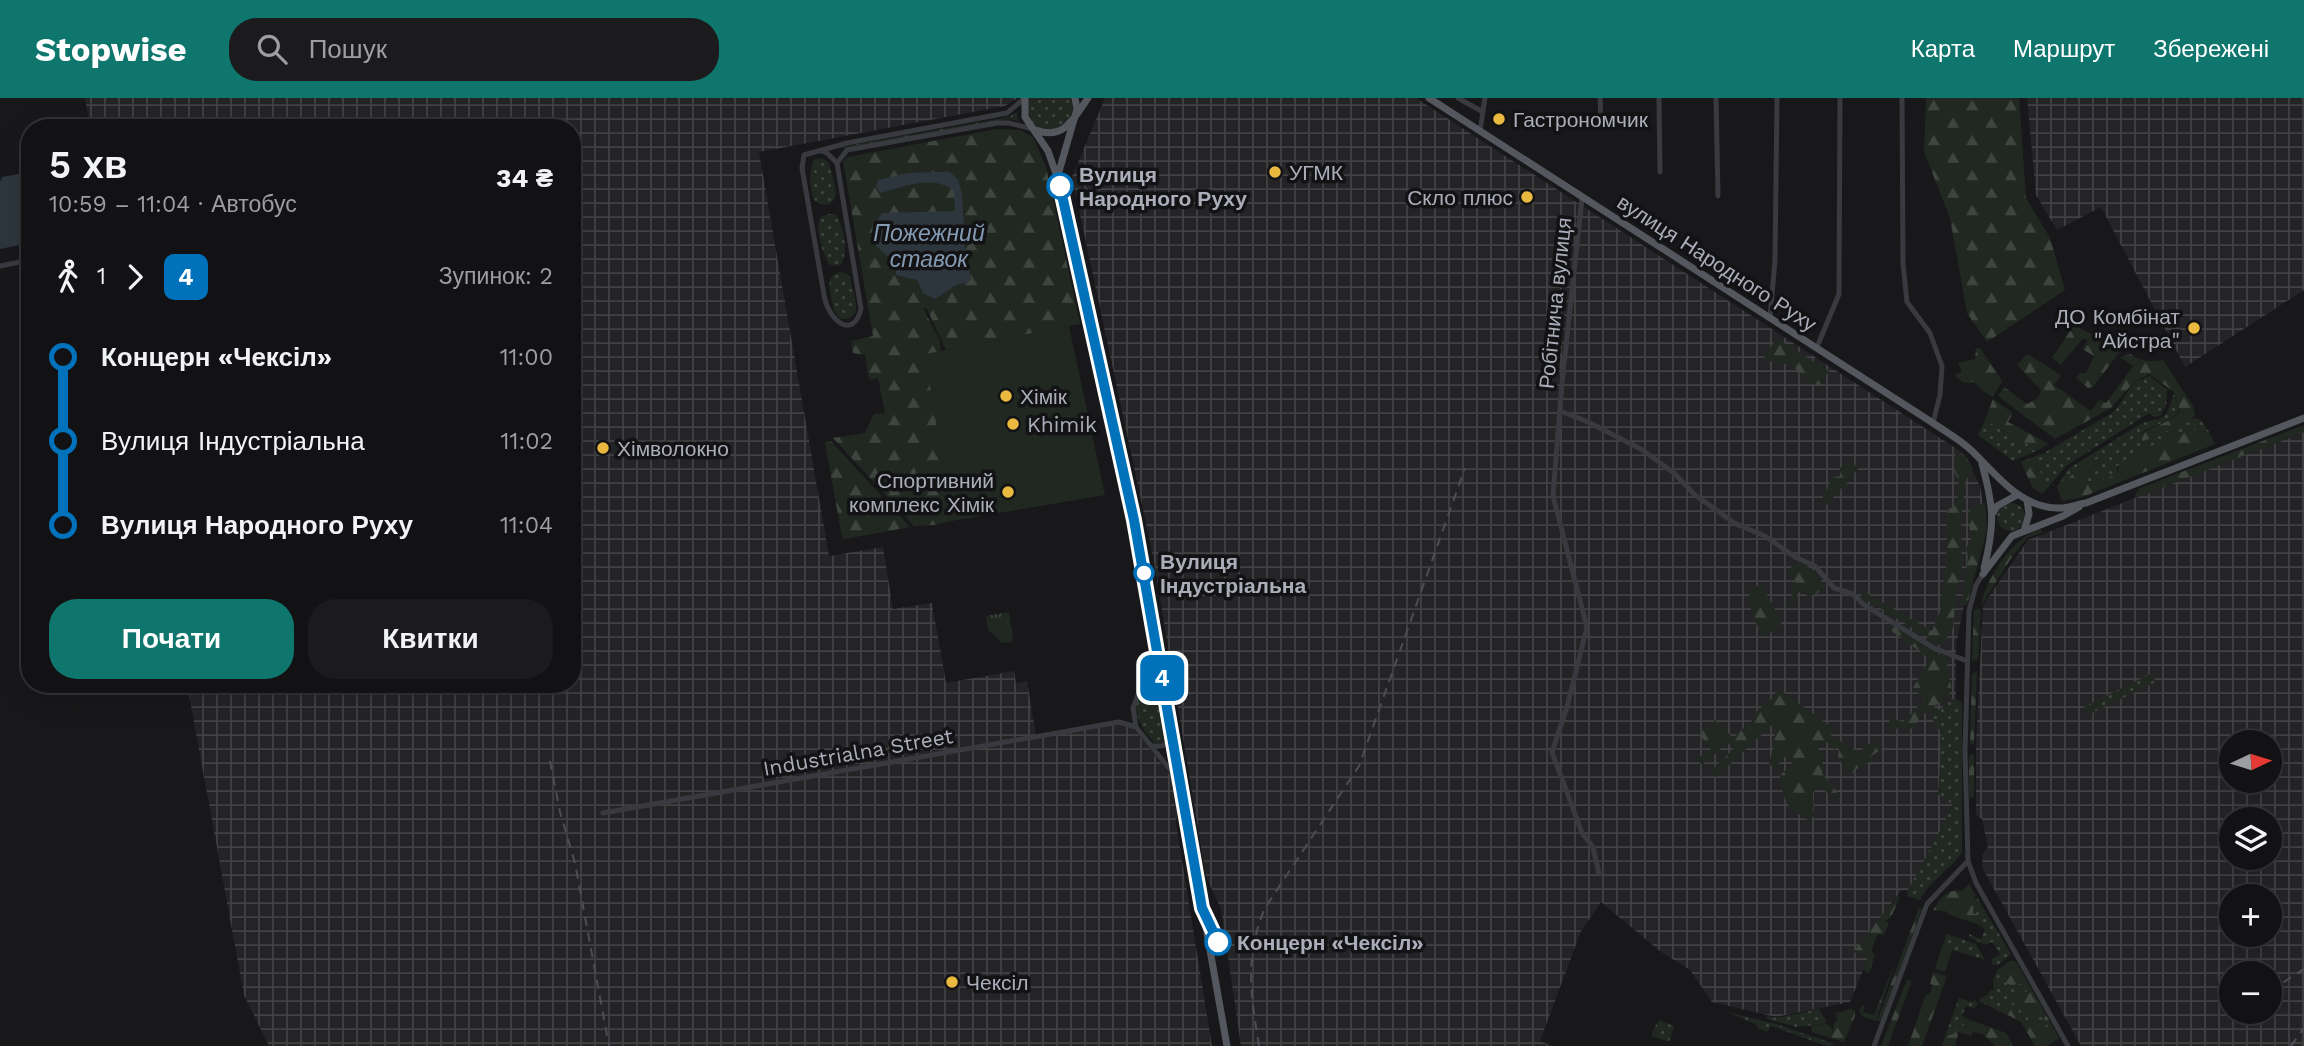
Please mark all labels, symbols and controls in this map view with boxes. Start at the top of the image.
search box [229,18,719,81]
text: Stopwise [35,30,187,69]
icon: search [253,30,291,68]
text: Пошук [309,34,387,64]
text: Карта [1911,35,1975,63]
text: Маршрут [2013,35,2115,63]
text: Збережені [2153,35,2269,63]
place label: Гастрономчик [1513,107,1649,132]
marker: Гастрономчик [1491,111,1507,127]
text: 5 хв [49,143,127,187]
place label: УГМК [1289,160,1344,185]
place label: Вулиця Народного Руху [1079,162,1247,211]
text: 34 ₴ [496,163,553,193]
marker: УГМК [1267,164,1283,180]
marker: Вулиця Народного Руху [1047,173,1073,199]
place label: Скло плюс [1407,185,1513,210]
marker: Скло плюс [1519,189,1535,205]
street label: вулиця Народного Руху [1613,189,1822,337]
text: 10:59 – 11:04 · Автобус [49,191,297,218]
street label: Робітнича вулиця [1534,216,1576,390]
water label: Пожежний ставок [873,220,985,273]
icon: walk [49,258,87,296]
icon: forward [116,258,154,296]
text: 1 [97,263,106,290]
text: 4 [178,263,194,291]
text: Зупинок: 2 [439,263,553,290]
place label: ДО Комбінат "Айстра" [2055,304,2180,353]
marker: ДО Комбінат "Айстра" [2186,320,2202,336]
text: Концерн «Чексіл» [101,342,332,372]
text: 11:00 [500,344,553,371]
place label: Хімік [1020,384,1068,409]
marker: Хімік [998,388,1014,404]
place label: Khimik [1027,412,1097,437]
marker: Khimik [1005,416,1021,432]
text: Вулиця Індустріальна [101,426,365,456]
text: 11:02 [501,428,553,455]
place label: Хімволокно [617,436,729,461]
marker: Хімволокно [595,440,611,456]
place label: Спортивний комплекс Хімік [849,468,995,517]
marker: Спортивний комплекс Хімік [1000,484,1016,500]
text: Вулиця Народного Руху [101,510,413,540]
text: 11:04 [500,512,553,539]
place label: Вулиця Індустріальна [1160,549,1307,598]
marker: Вулиця Індустріальна [1134,563,1154,583]
button: Почати [49,599,294,679]
button: Квитки [308,599,553,679]
line badge: 4 [1139,655,1185,701]
text: 4 [1154,664,1170,692]
street label: Industrialna Street [761,723,955,781]
north arrow [2219,730,2282,793]
map controls [2219,730,2282,1024]
button: layers [2219,807,2282,870]
button: + [2219,884,2282,947]
marker: Концерн «Чексіл» [1205,929,1231,955]
place label: Концерн «Чексіл» [1237,930,1424,955]
button: − [2219,961,2282,1024]
place label: Чексіл [966,970,1029,995]
marker: Чексіл [944,974,960,990]

